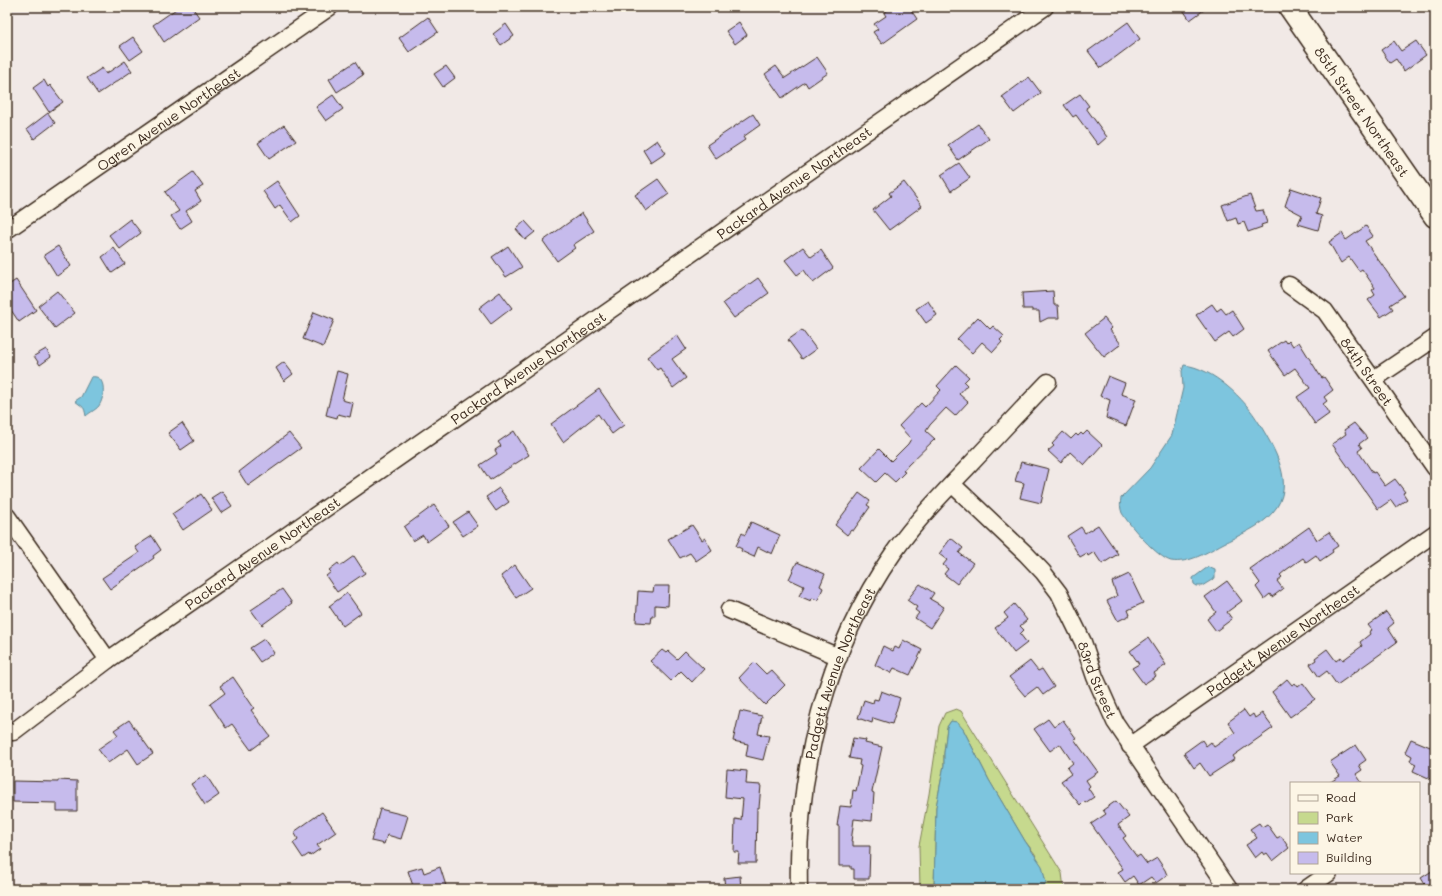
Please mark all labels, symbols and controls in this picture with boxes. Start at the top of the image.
street label: 85th Street Northeast [1311,42,1414,180]
street label: Ogren Avenue Northeast [93,62,244,175]
street label: Packard Avenue Northeast [712,121,875,243]
street label: Packard Avenue Northeast [446,307,609,428]
street label: 84th Street [1337,333,1398,409]
street label: Packard Avenue Northeast [181,492,343,613]
street label: Padgett Avenue Northeast [1202,579,1363,700]
street label: Padgett Avenue Northeast [800,583,879,761]
street label: 83rd Street [1074,638,1122,721]
legend [1290,782,1420,874]
text: Road [1326,789,1356,805]
text: Park [1326,809,1353,825]
text: Water [1326,829,1363,845]
text: Building [1326,849,1372,865]

